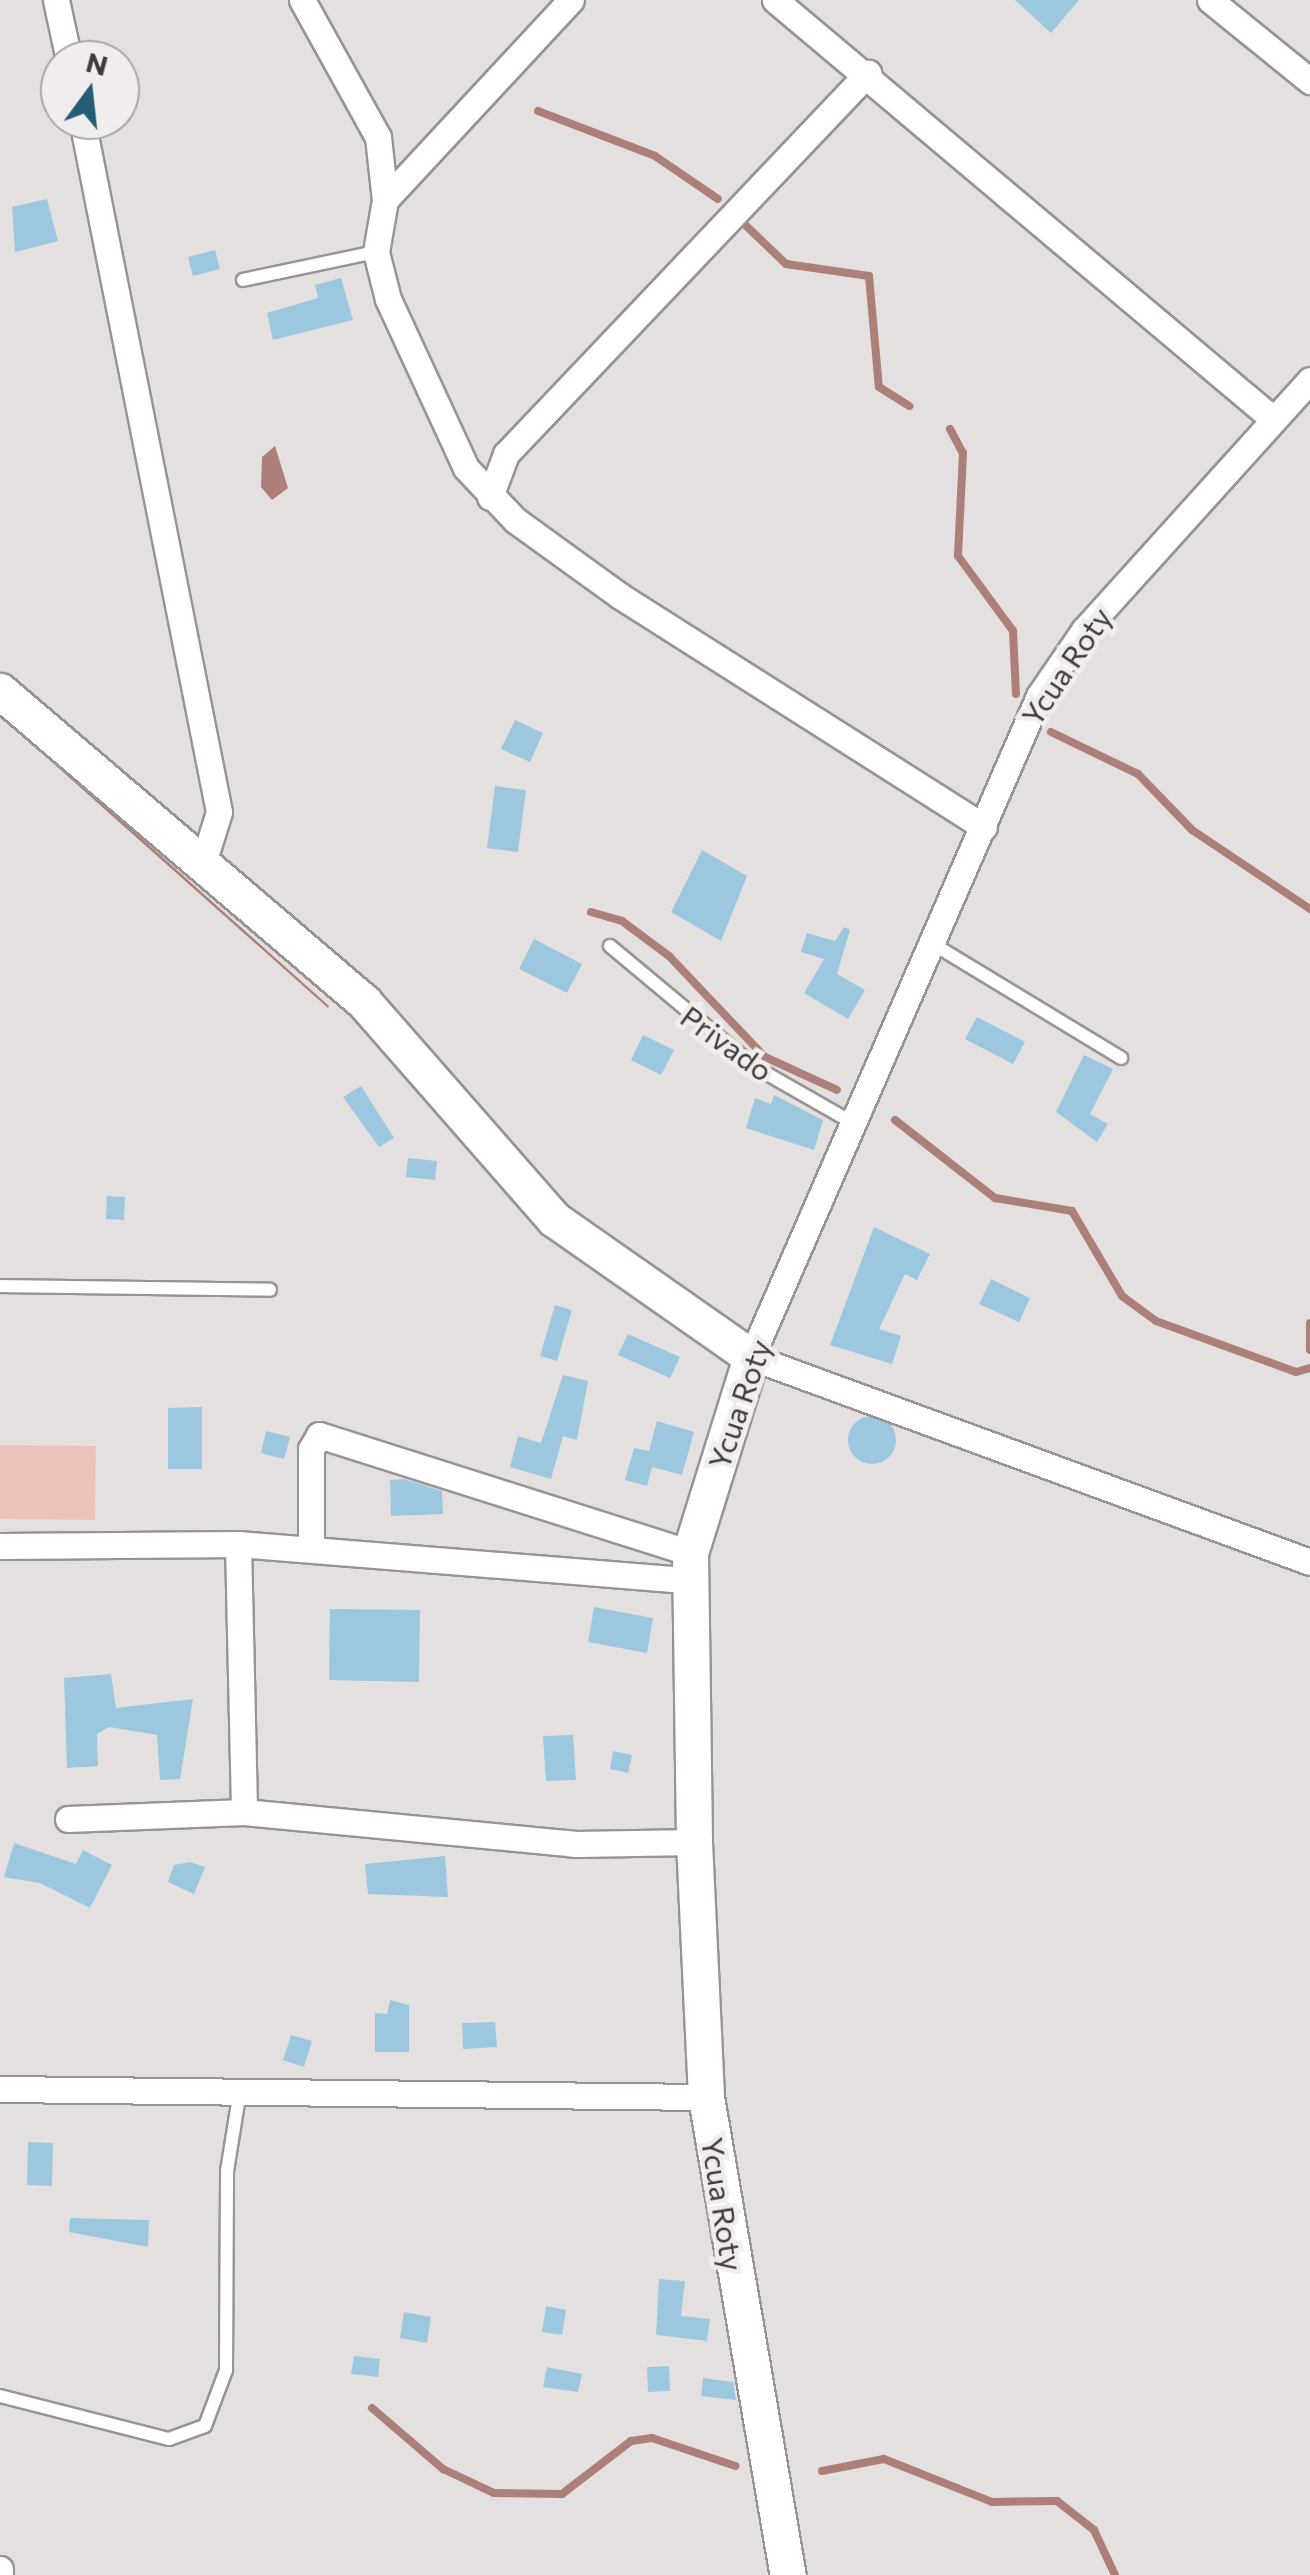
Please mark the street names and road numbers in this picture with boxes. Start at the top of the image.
street label: Ycua Roty [1013,600,1119,732]
street label: Privado [674,998,780,1088]
street label: Ycua Roty [700,1335,778,1473]
street label: Ycua Roty [695,2135,751,2273]

